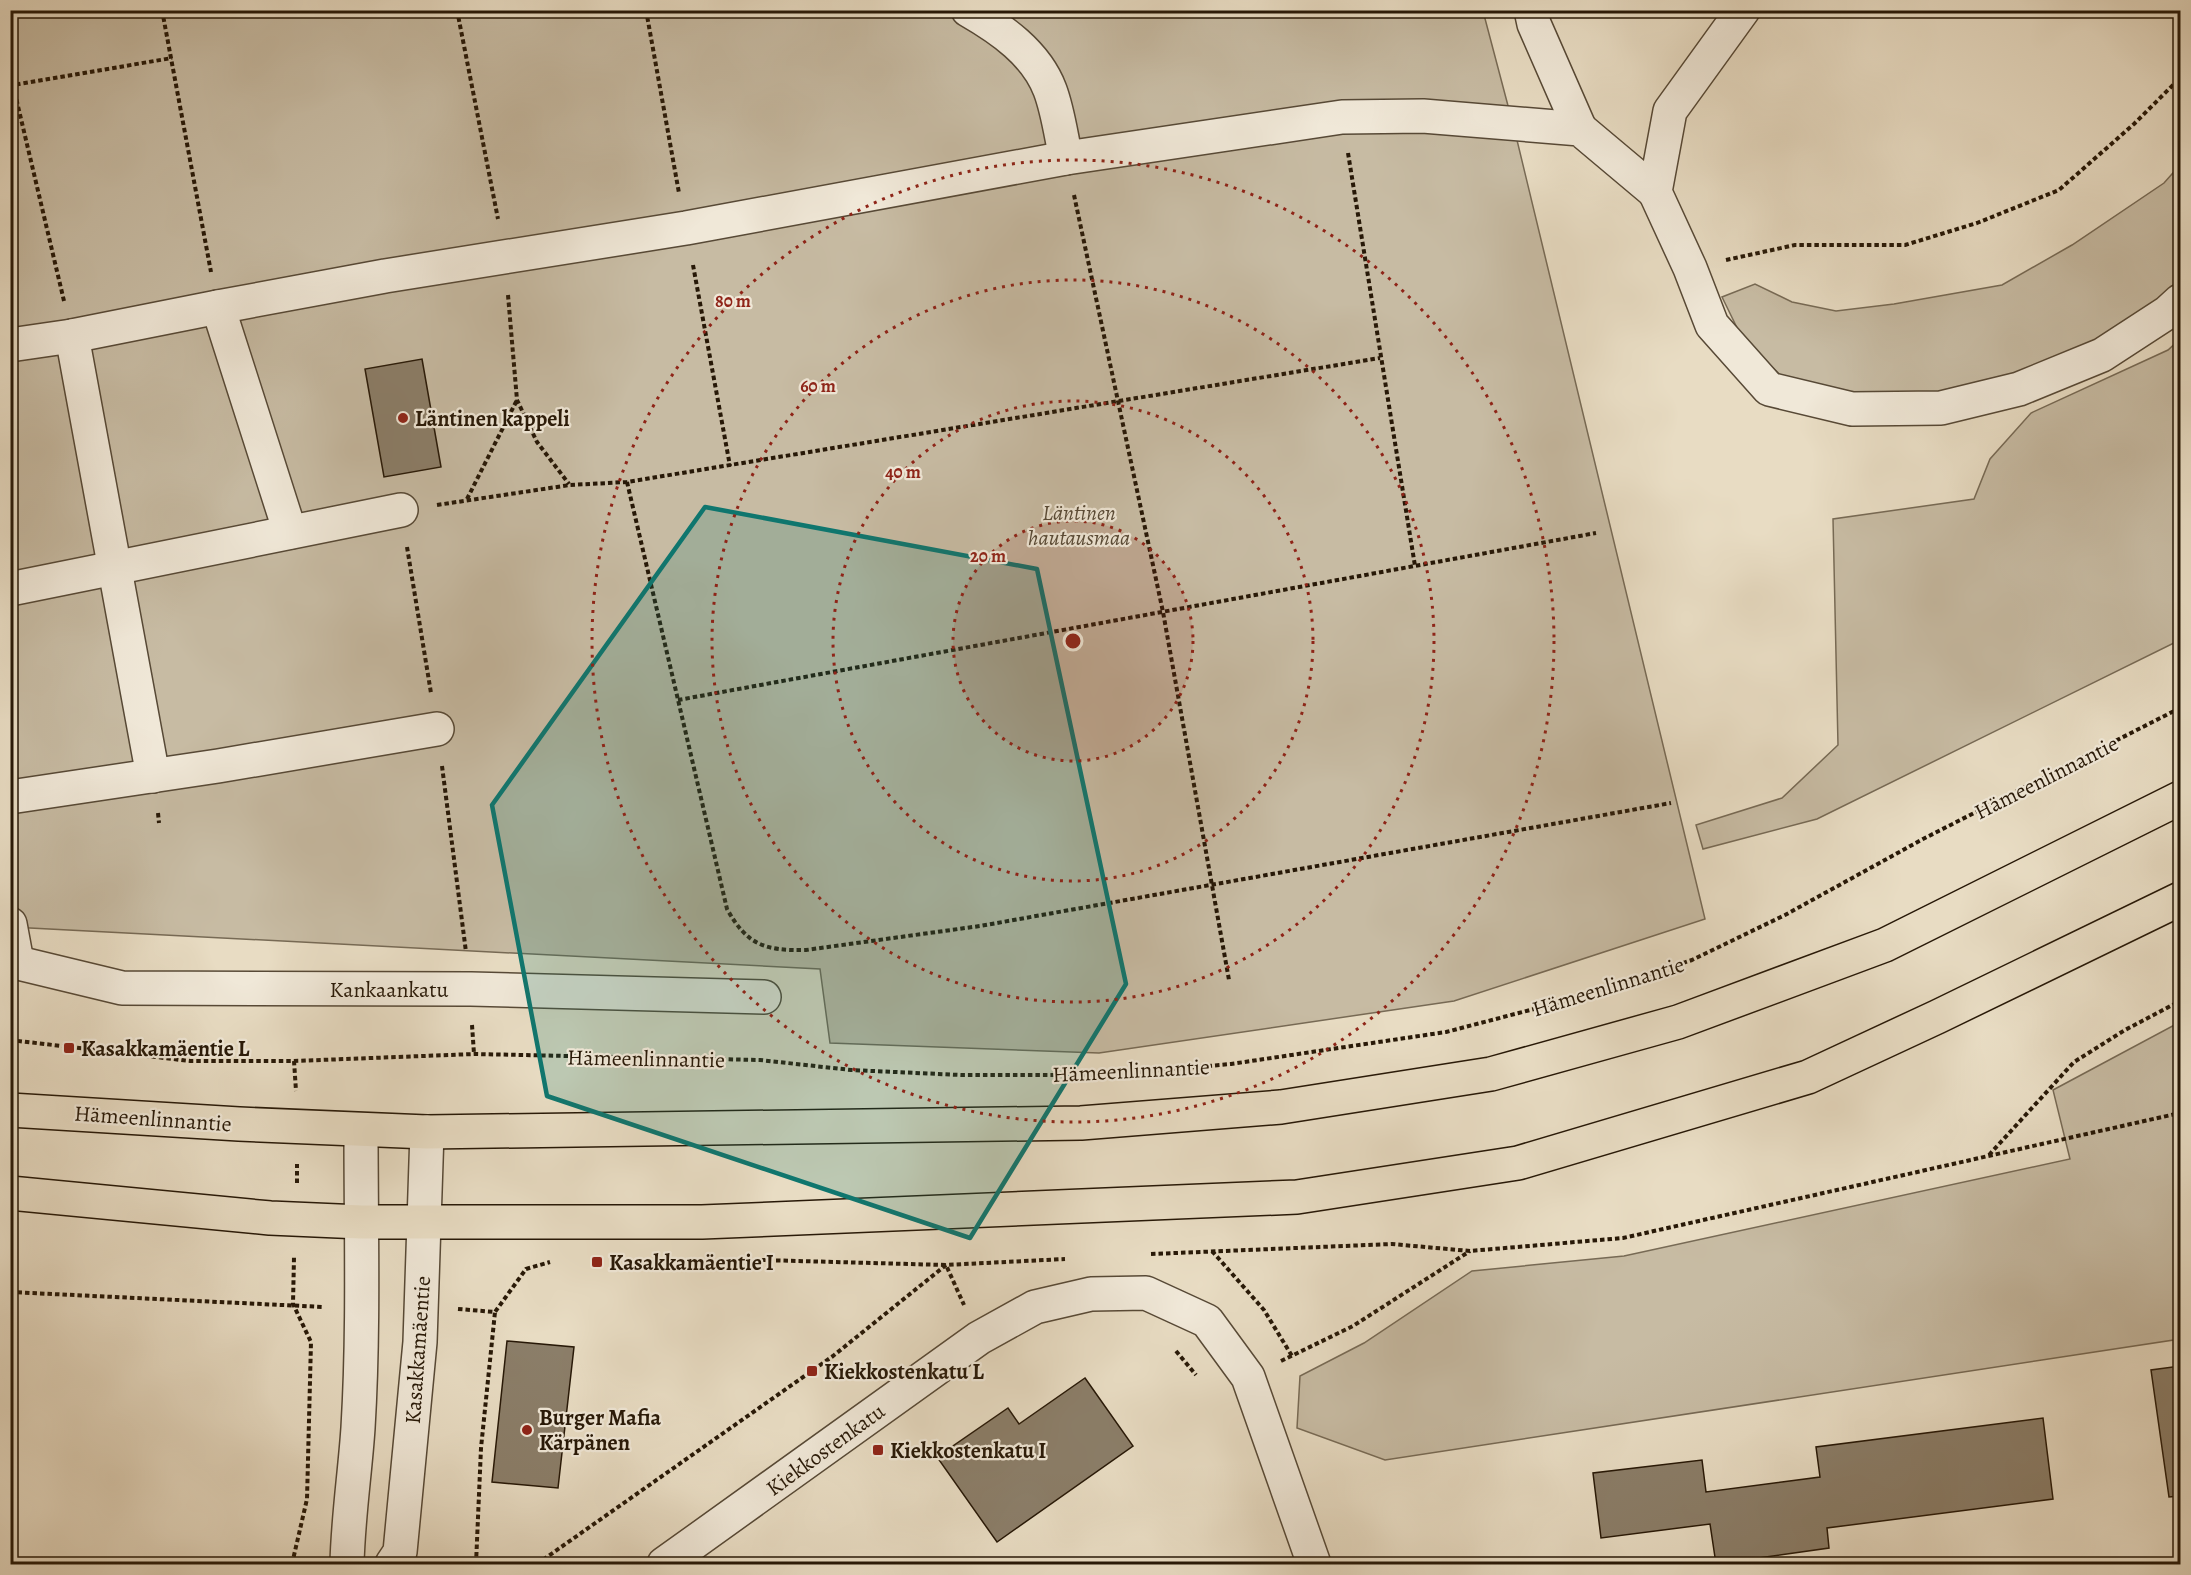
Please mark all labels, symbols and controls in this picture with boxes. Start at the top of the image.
text: 80 m [715,289,751,313]
text: 60 m [800,374,836,398]
place label: Läntinen kappeli [415,404,570,434]
marker: Läntinen kappeli [396,411,410,425]
text: 40 m [885,460,921,484]
park label: Läntinen hautausmaa [1028,498,1130,553]
text: 20 m [970,544,1006,568]
centre of rings [1063,631,1083,651]
street label: Hämeenlinnantie [1969,729,2124,827]
street label: Hämeenlinnantie [1528,950,1688,1024]
street label: Kankaankatu [330,975,449,1005]
place label: Kasakkamäentie L [81,1034,250,1064]
marker: Kasakkamäentie L [62,1041,76,1055]
street label: Hämeenlinnantie [567,1043,725,1075]
street label: Hämeenlinnantie [1051,1052,1211,1090]
street label: Hämeenlinnantie [73,1099,233,1139]
place label: Kasakkamäentie I [609,1248,774,1278]
marker: Kasakkamäentie I [590,1255,604,1269]
street label: Kasakkamäentie [398,1275,438,1425]
place label: Kiekkostenkatu L [824,1357,984,1387]
marker: Kiekkostenkatu L [805,1364,819,1378]
street label: Kiekkostenkatu [760,1396,891,1503]
place label: Burger Mafia Kärpänen [539,1403,662,1458]
marker: Burger Mafia Kärpänen [520,1423,534,1437]
place label: Kiekkostenkatu I [890,1436,1046,1466]
marker: Kiekkostenkatu I [871,1443,885,1457]

